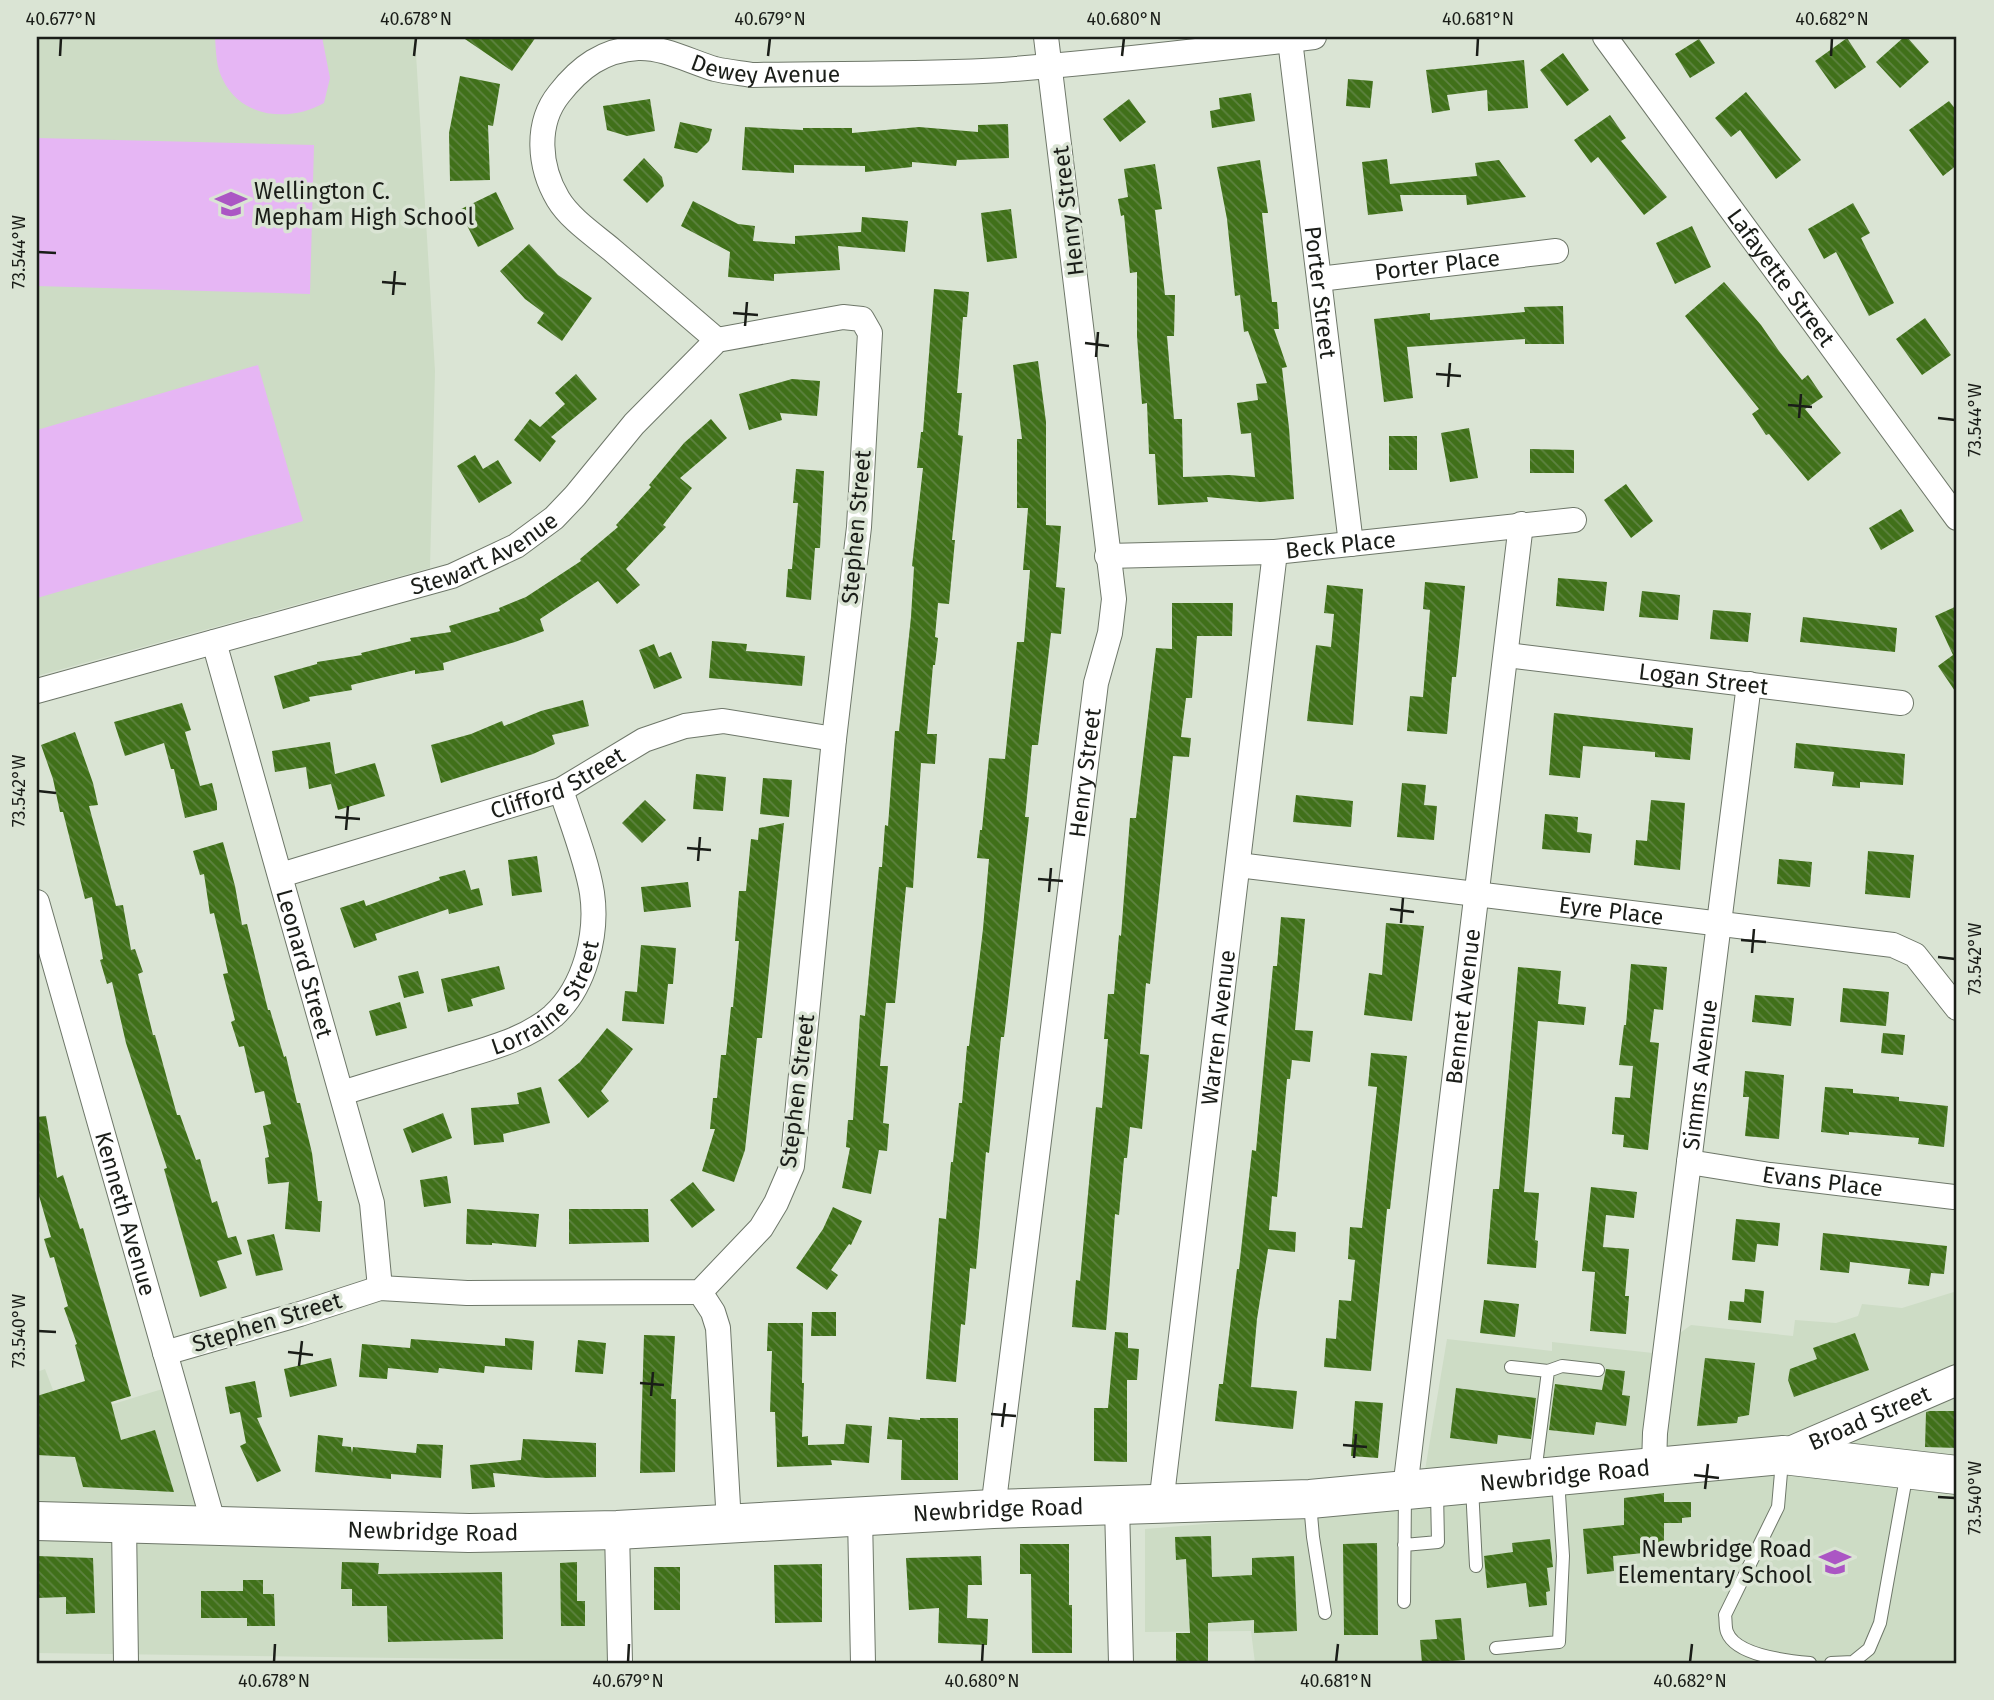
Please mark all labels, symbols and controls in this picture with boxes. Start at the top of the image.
text: 40.677°N [26,8,96,30]
text: 40.678°N [380,8,452,30]
text: 40.679°N [734,8,806,30]
text: 40.680°N [1086,8,1162,30]
text: 40.681°N [1442,8,1514,30]
text: 40.682°N [1795,8,1869,30]
street label: Dewey Avenue [687,48,840,89]
street label: Henry Street [1046,144,1090,277]
place label: Wellington C. Mepham High School [254,177,474,231]
school or university icon: Wellington C. Mepham High School [214,187,248,221]
street label: Lafayette Street [1721,203,1841,353]
text: 73.544°W [8,215,30,289]
street label: Porter Street [1299,224,1342,361]
street label: Porter Place [1373,244,1501,286]
text: 73.544°W [1964,383,1986,457]
street label: Stephen Street [835,448,877,605]
street label: Stewart Avenue [407,506,563,601]
street label: Beck Place [1284,525,1397,565]
street label: Logan Street [1637,657,1771,701]
street label: Henry Street [1063,706,1107,839]
street label: Clifford Street [487,741,630,825]
text: 73.542°W [8,755,30,827]
street label: Leonard Street [270,886,339,1042]
street label: Eyre Place [1557,890,1665,931]
text: 73.542°W [1964,923,1986,995]
street label: Bennet Avenue [1440,927,1486,1086]
street label: Lorraine Street [487,937,605,1061]
street label: Warren Avenue [1195,948,1241,1107]
street label: Simms Avenue [1677,998,1723,1152]
street label: Stephen Street [774,1012,820,1169]
street label: Kenneth Avenue [89,1128,162,1299]
street label: Evans Place [1760,1160,1884,1202]
street label: Stephen Street [189,1286,346,1358]
text: 73.540°W [8,1294,30,1368]
street label: Broad Street [1804,1379,1935,1456]
street label: Newbridge Road [1479,1453,1651,1497]
text: 73.540°W [1964,1461,1986,1535]
street label: Newbridge Road [912,1492,1084,1527]
street label: Newbridge Road [347,1516,519,1547]
place label: Newbridge Road Elementary School [1617,1535,1812,1589]
school or university icon: Newbridge Road Elementary School [1818,1545,1852,1579]
text: 40.678°N [238,1670,310,1692]
text: 40.679°N [592,1670,664,1692]
text: 40.680°N [944,1670,1020,1692]
text: 40.681°N [1300,1670,1372,1692]
text: 40.682°N [1653,1670,1727,1692]

